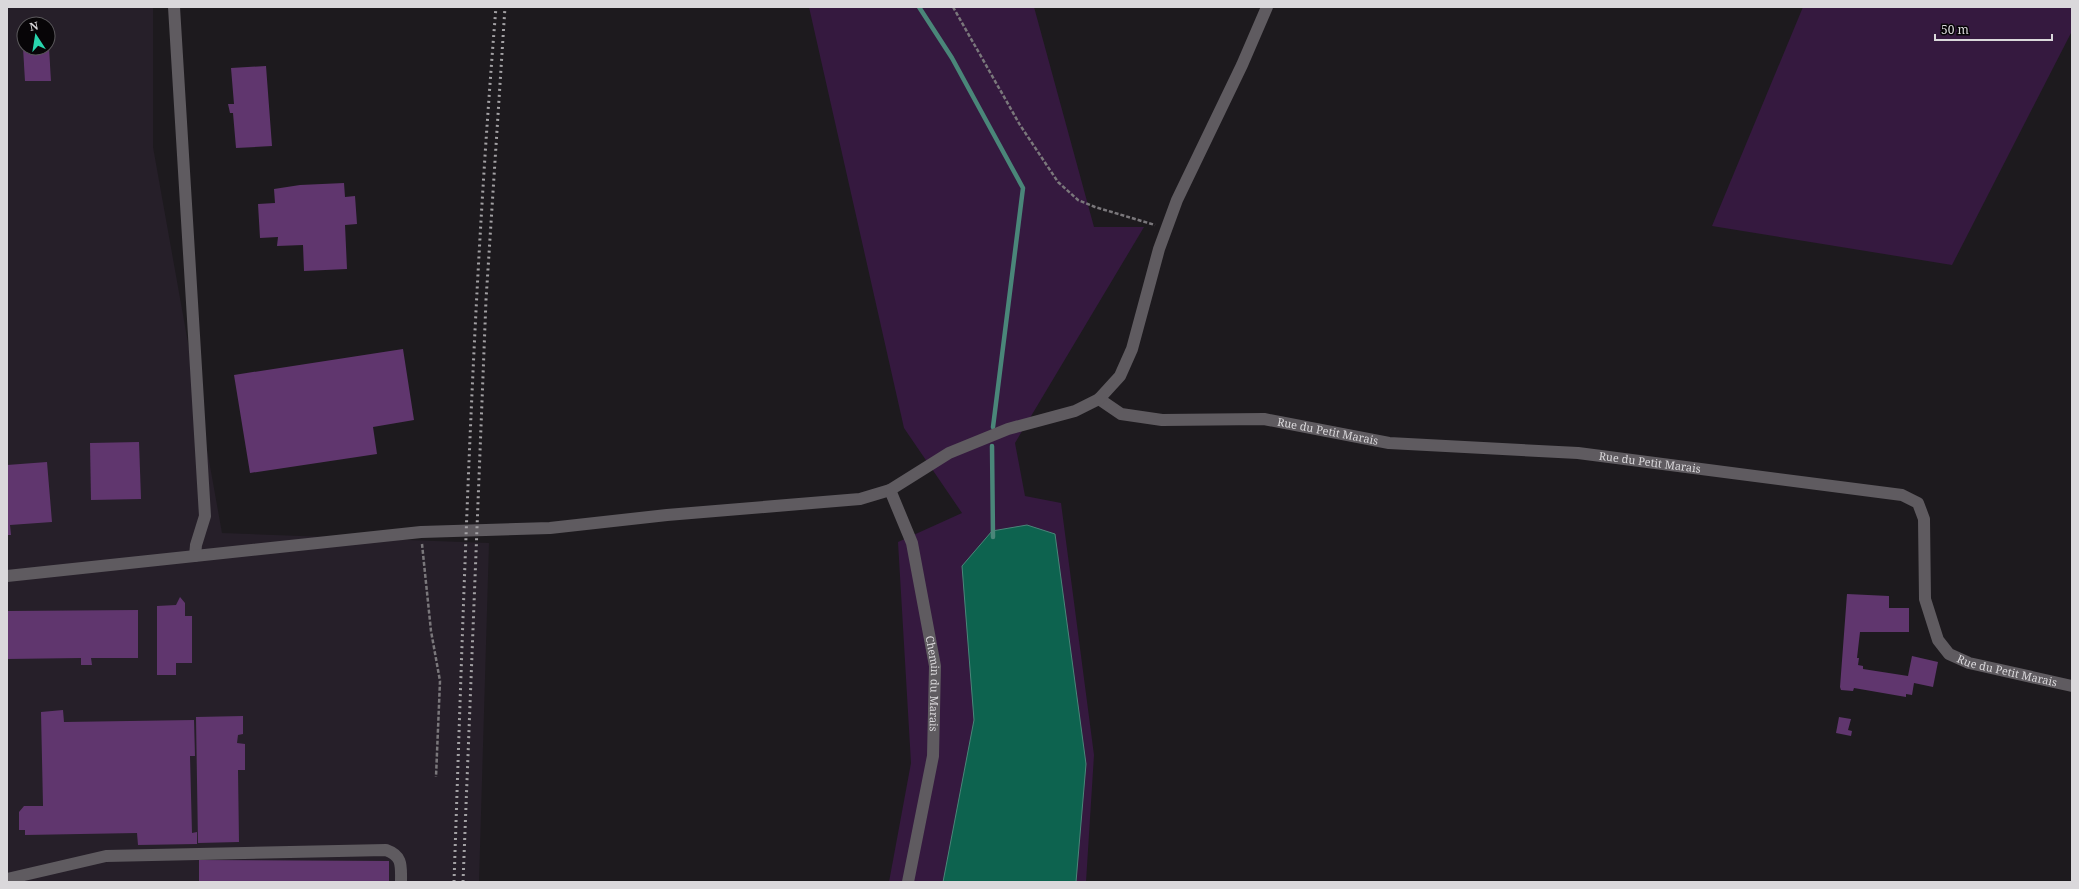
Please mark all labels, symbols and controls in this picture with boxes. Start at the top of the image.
north arrow [16,16,56,56]
scale bar [1935,16,2052,42]
text: N [28,17,40,34]
text: 50 m [1941,21,1969,38]
street label: Rue du Petit Marais [1276,414,1380,448]
street label: Rue du Petit Marais [1598,448,1702,476]
street label: Chemin du Marais [922,634,943,732]
street label: Rue du Petit Marais [1955,651,2059,689]

